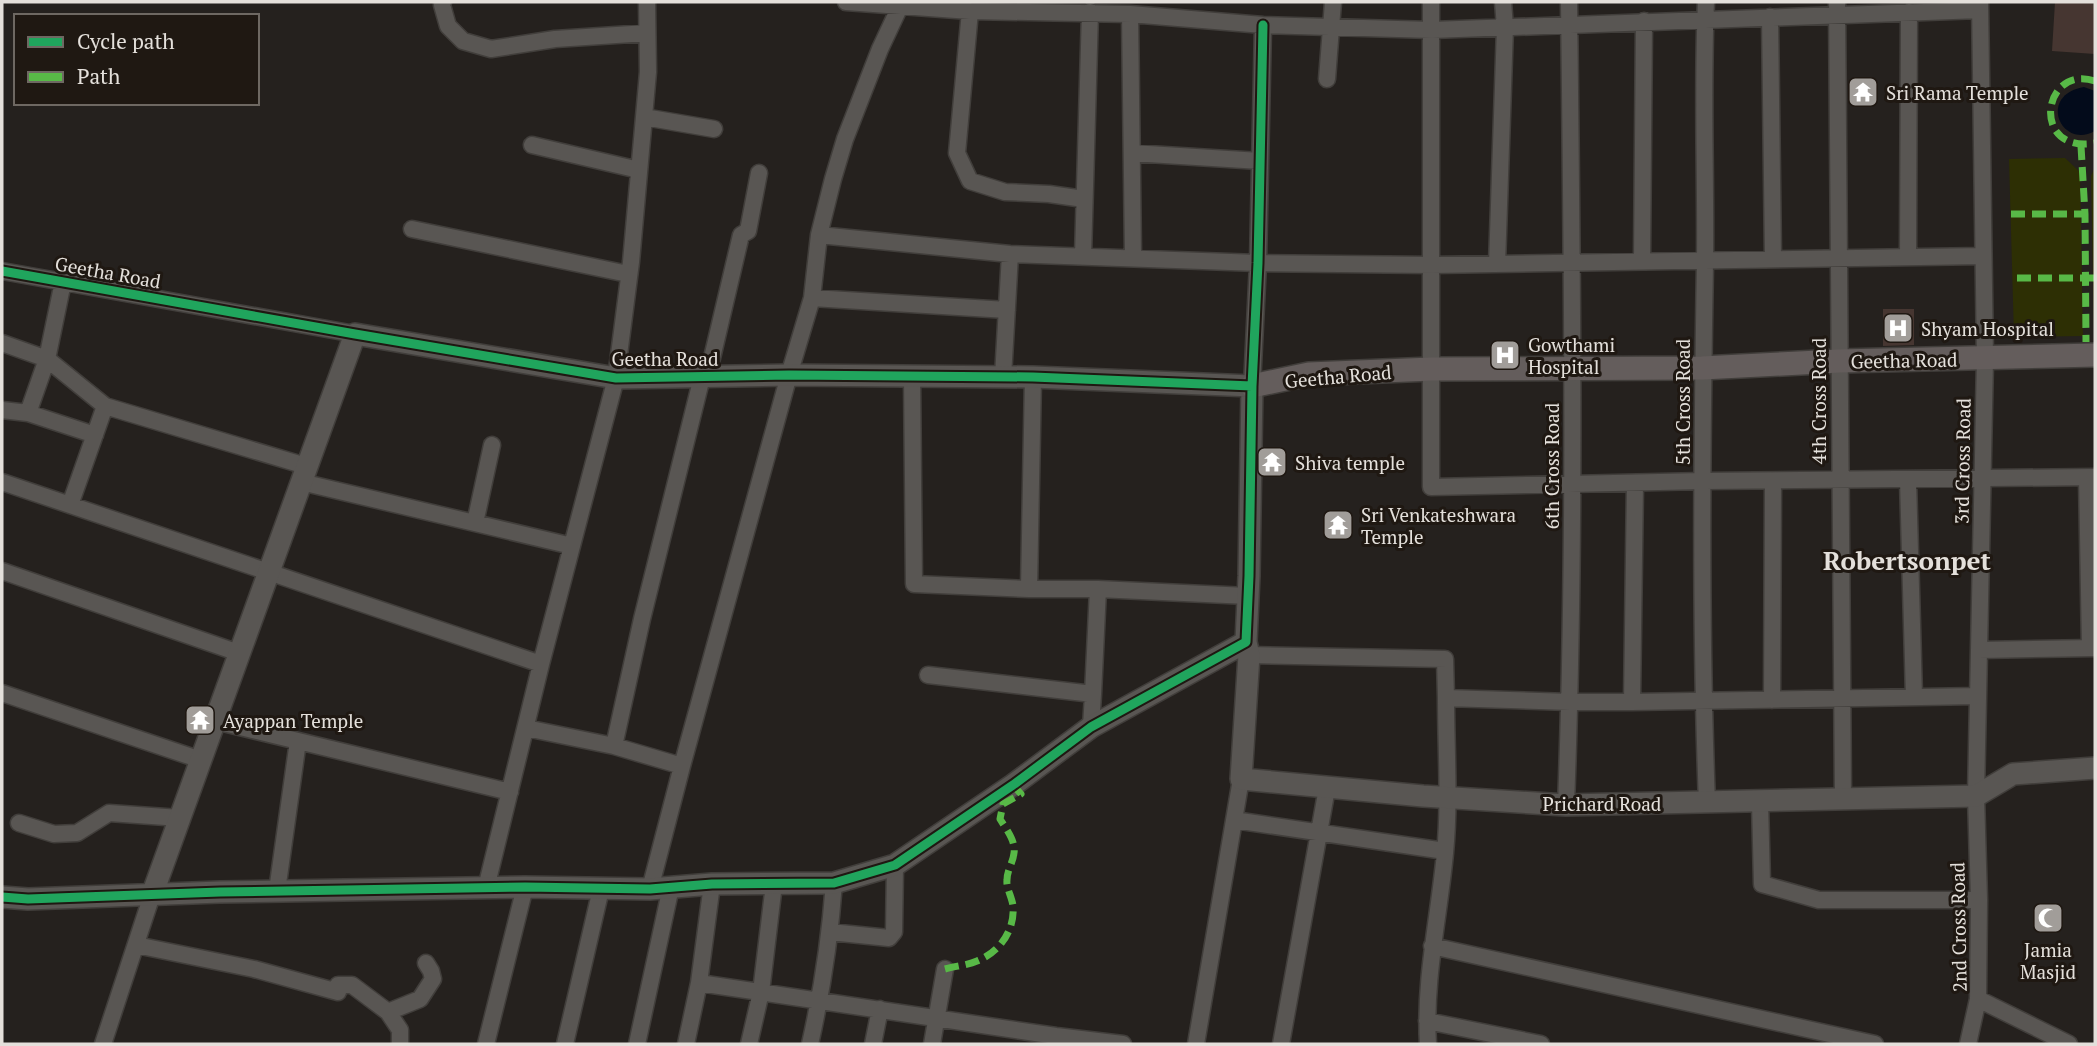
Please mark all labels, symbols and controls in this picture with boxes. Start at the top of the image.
legend [14,14,259,105]
text: Cycle path [77,27,175,55]
text: Path [77,62,120,90]
temple icon: Sri Rama Temple [1846,75,1880,109]
place label: Sri Rama Temple [1886,80,2029,105]
street label: Geetha Road [53,250,163,294]
hospital icon: Shyam Hospital [1881,311,1915,345]
place label: Shyam Hospital [1921,316,2054,341]
place label: Gowthami Hospital [1528,332,1615,379]
street label: 4th Cross Road [1806,337,1831,464]
hospital icon: Gowthami Hospital [1488,338,1522,372]
street label: 5th Cross Road [1670,338,1695,465]
street label: Geetha Road [612,346,719,371]
street label: Geetha Road [1850,347,1958,373]
street label: Geetha Road [1284,359,1393,393]
street label: 3rd Cross Road [1948,397,1976,524]
street label: 6th Cross Road [1539,402,1564,529]
temple icon: Shiva temple [1255,445,1289,479]
place label: Shiva temple [1295,450,1405,475]
place label: Sri Venkateshwara Temple [1361,502,1516,549]
temple icon: Sri Venkateshwara Temple [1321,508,1355,542]
district label: Robertsonpet [1823,543,1992,577]
temple icon: Ayappan Temple [183,703,217,737]
place label: Ayappan Temple [223,708,363,733]
street label: Prichard Road [1543,791,1662,816]
street label: 2nd Cross Road [1944,861,1972,992]
mosque icon: Jamia Masjid [2031,901,2065,935]
place label: Jamia Masjid [2020,937,2076,984]

